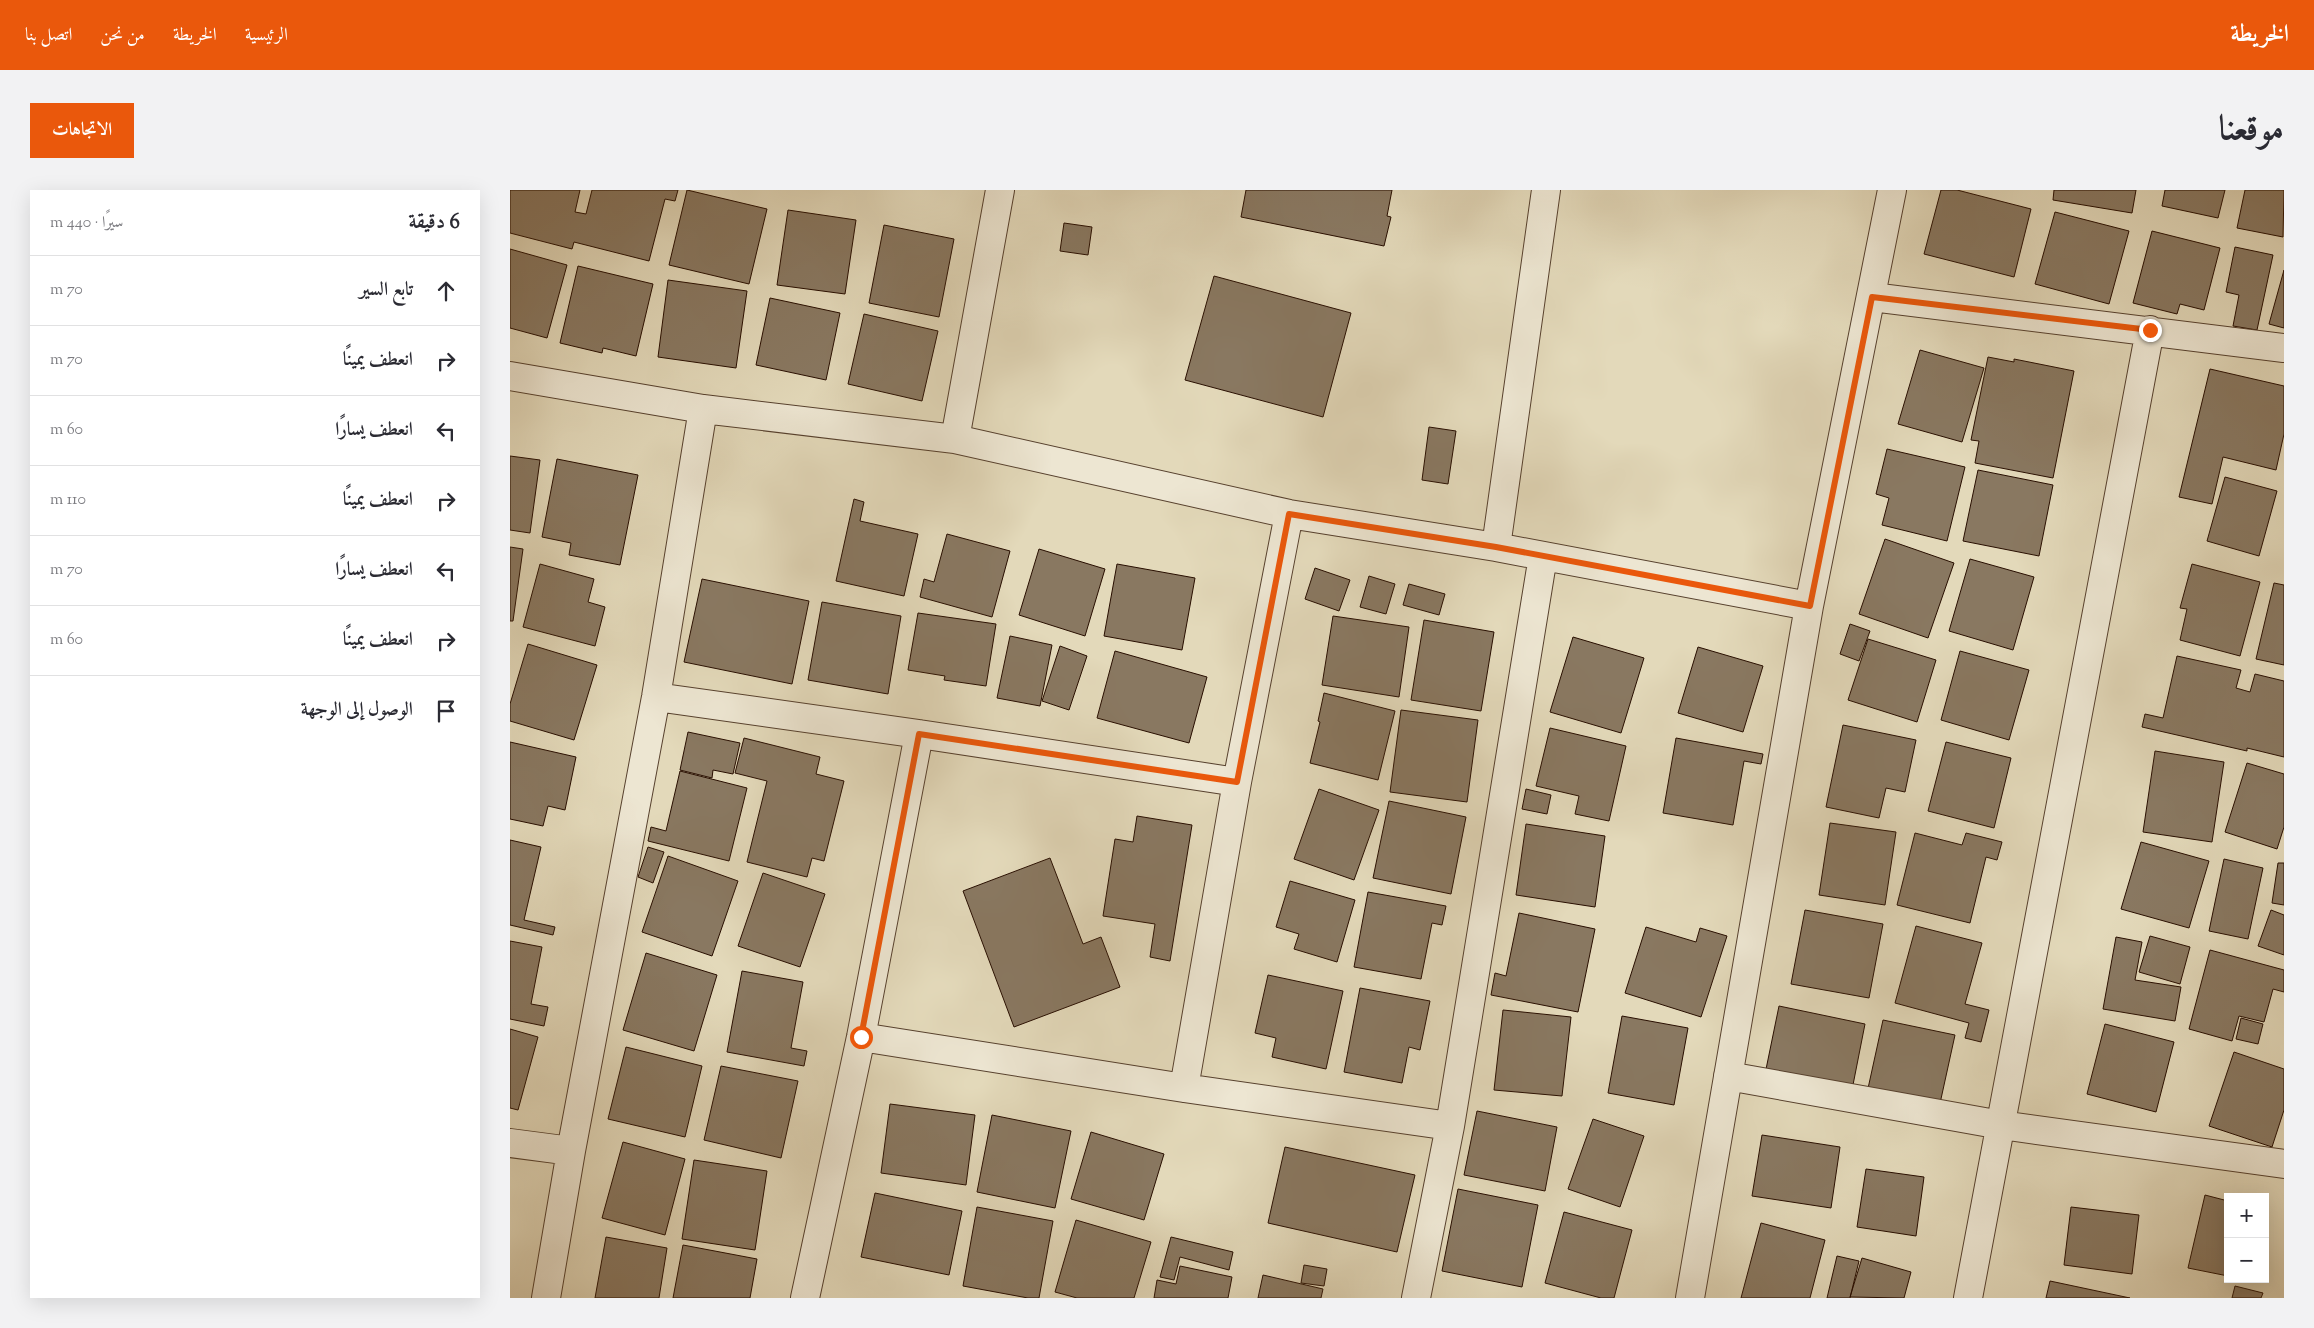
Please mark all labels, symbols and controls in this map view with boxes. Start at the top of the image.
text: الخريطة [2231,18,2289,52]
text: اتصل بنا [25,23,72,49]
text: من نحن [100,23,145,49]
text: الخريطة [173,23,217,49]
text: الرئيسية [245,23,288,49]
button: الاتجاهات [30,103,134,158]
text: موقعنا [2219,105,2284,156]
text: 6 دقيقة [408,208,460,238]
text: سيرًا · 440 m [50,212,123,235]
text: تابع السير [359,277,413,304]
icon: ahead [432,277,460,305]
text: 70 m [50,279,83,302]
route end [2139,319,2162,342]
text: انعطف يمينًا [343,347,413,374]
icon: right [432,347,460,375]
text: 70 m [50,349,83,372]
text: انعطف يسارًا [335,417,413,444]
icon: left [432,417,460,445]
text: 60 m [50,419,83,442]
text: انعطف يمينًا [343,487,413,514]
icon: right [432,487,460,515]
text: 110 m [50,489,86,512]
text: انعطف يسارًا [335,557,413,584]
icon: left [432,557,460,585]
text: 70 m [50,559,83,582]
text: انعطف يمينًا [343,627,413,654]
icon: right [432,627,460,655]
text: 60 m [50,629,83,652]
text: الوصول إلى الوجهة [301,697,413,724]
icon: arrive [432,697,460,725]
route start [850,1026,873,1049]
map controls [2224,1193,2269,1283]
button: + [2224,1193,2269,1238]
button: − [2224,1238,2269,1283]

